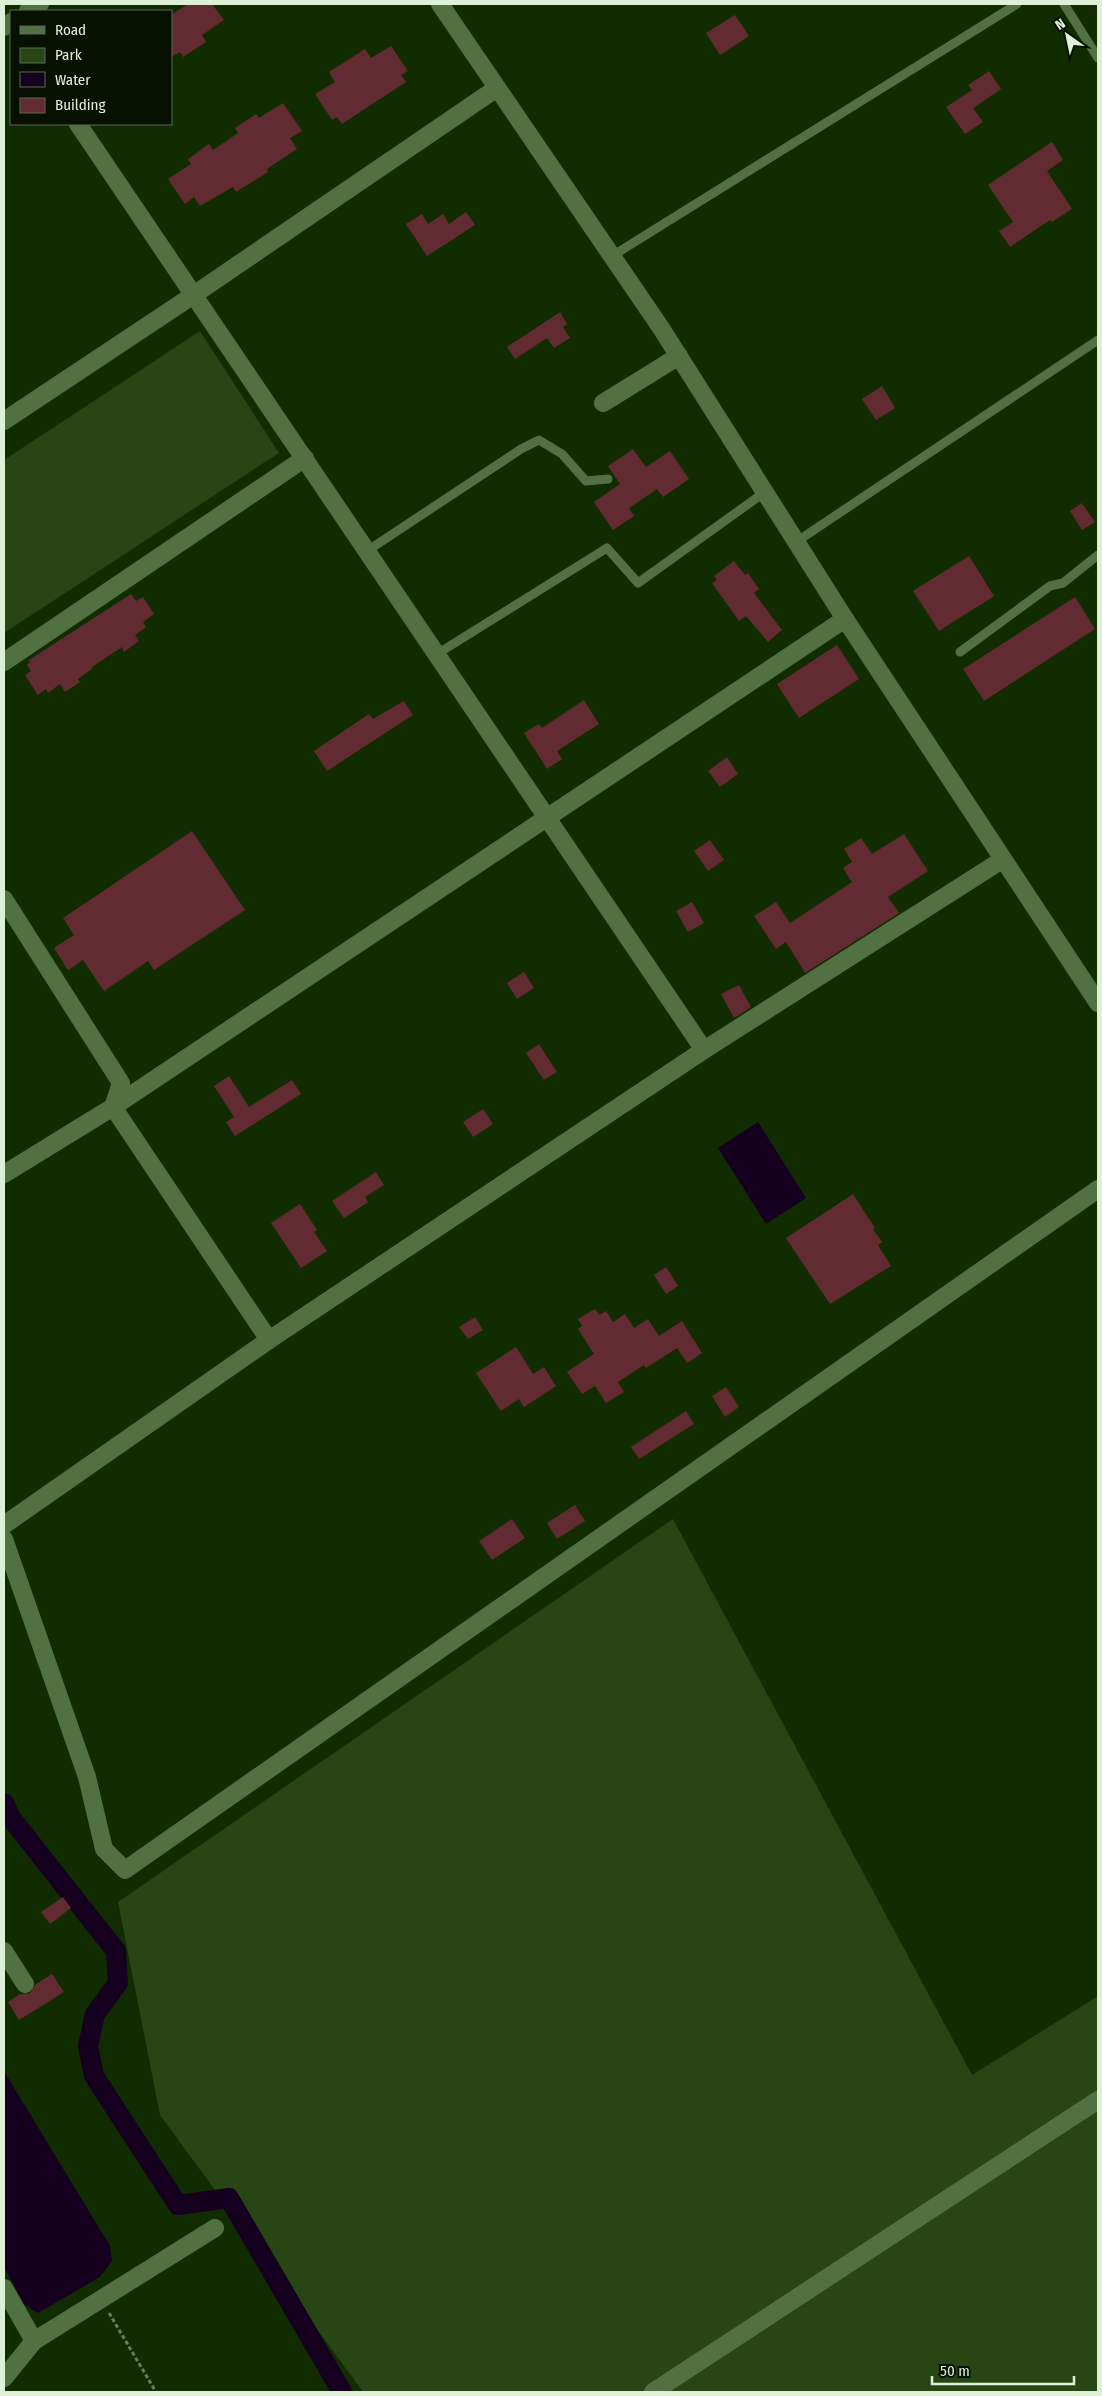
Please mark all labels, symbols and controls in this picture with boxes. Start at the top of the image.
legend [10,10,172,125]
north arrow [1042,10,1092,60]
text: N [1052,15,1068,34]
text: Road [55,21,86,39]
text: Park [55,46,82,64]
text: Water [55,71,91,89]
text: Building [55,96,106,114]
scale bar [932,2354,1074,2386]
text: 50 m [940,2362,970,2380]

